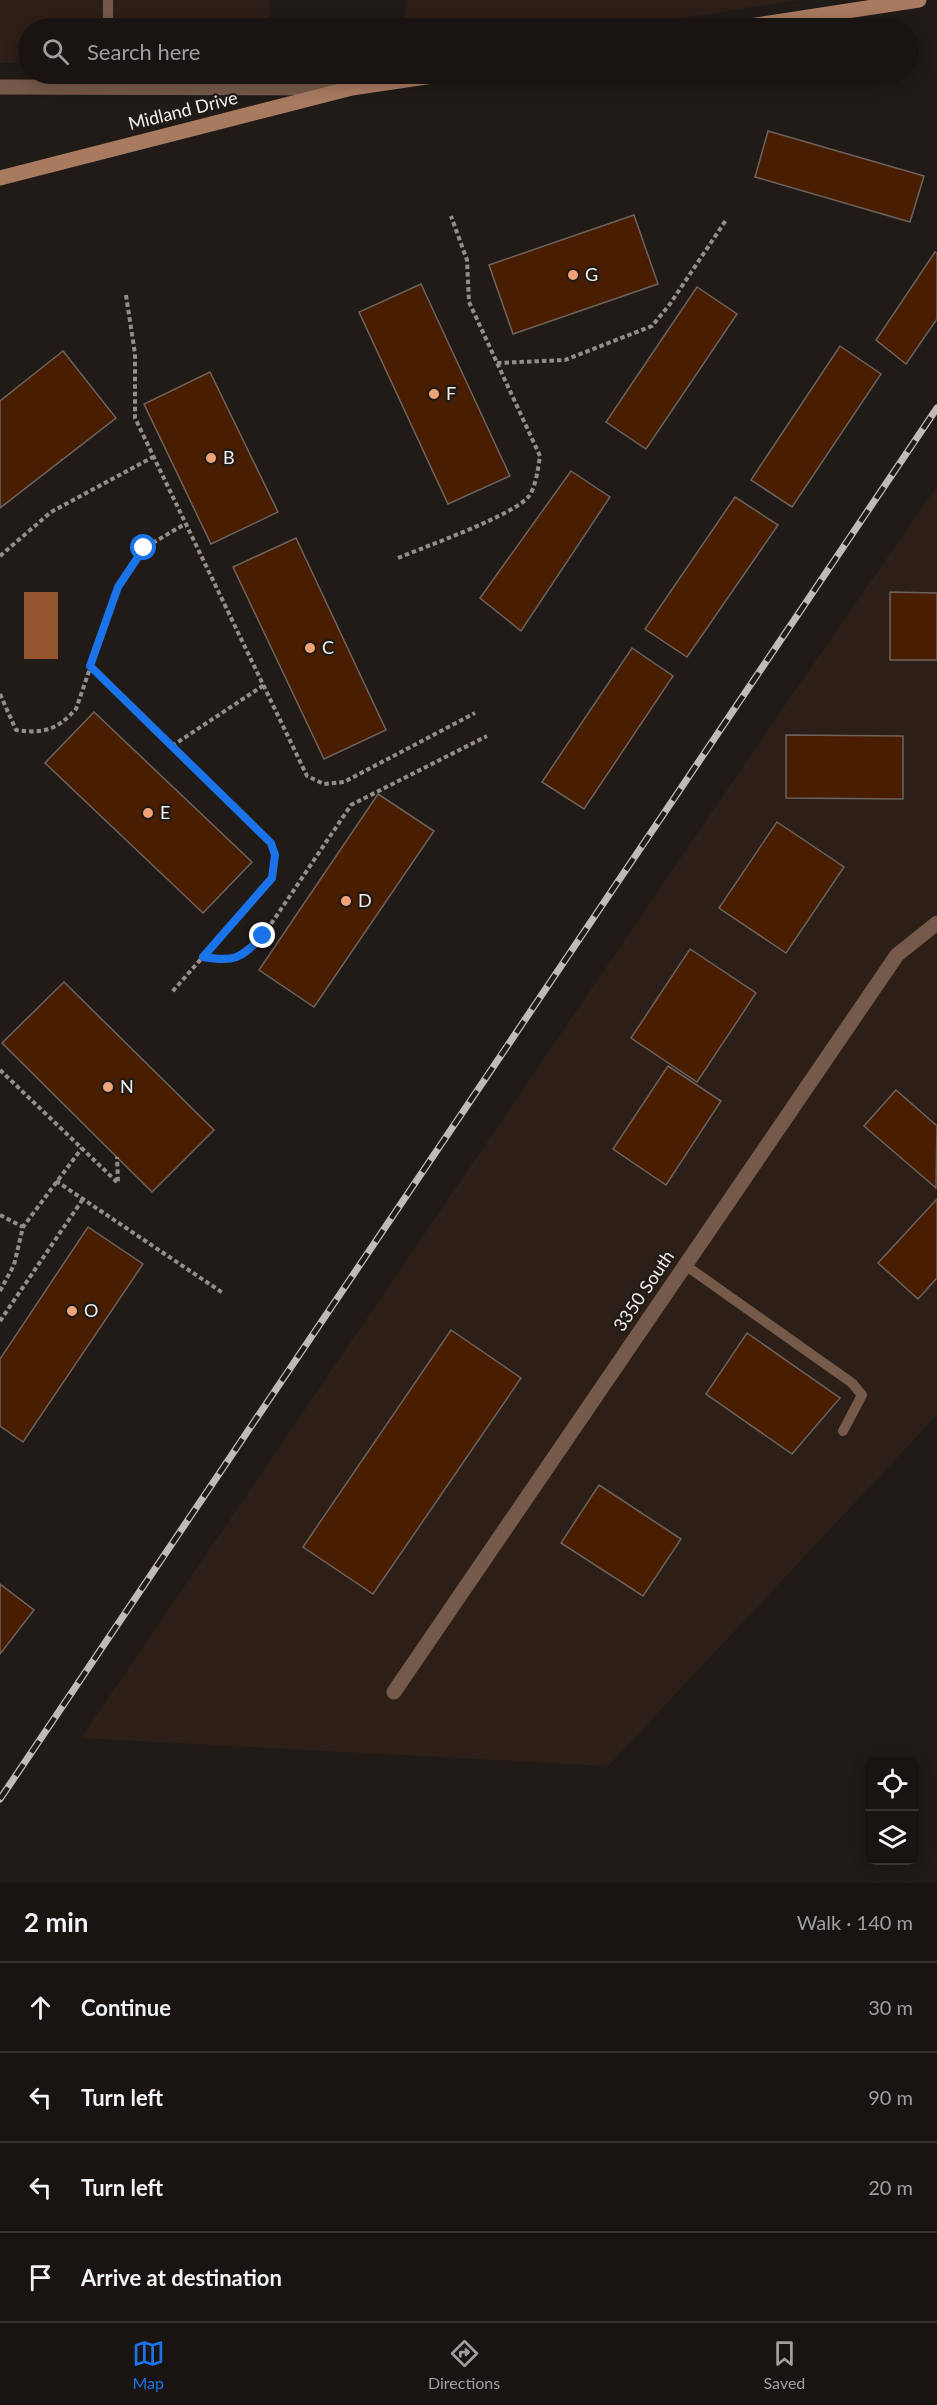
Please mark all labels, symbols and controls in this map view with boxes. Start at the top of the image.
search box [18,18,919,84]
icon: search [39,35,72,68]
text: Search here [87,38,200,65]
street label: Midland Drive [126,86,240,134]
place label: G [585,263,598,285]
marker: G [566,268,580,282]
place label: F [446,382,456,404]
marker: F [427,387,441,401]
place label: B [223,446,235,468]
marker: B [204,451,218,465]
route start [130,534,156,560]
place label: C [322,636,334,658]
marker: C [303,641,317,655]
place label: E [160,801,170,823]
marker: E [141,806,155,820]
place label: D [358,889,372,911]
marker: D [339,894,353,908]
route end [249,922,275,948]
place label: N [120,1075,134,1097]
marker: N [101,1080,115,1094]
street label: 3350 South [608,1246,678,1335]
place label: O [84,1299,98,1321]
marker: O [65,1304,79,1318]
map controls [865,1757,919,1865]
button: locate [865,1757,919,1811]
button: layers [865,1811,919,1865]
text: 2 min [24,1906,88,1938]
text: Walk · 140 m [797,1910,913,1934]
icon: ahead [24,1991,57,2024]
text: Continue [81,1994,171,2021]
text: 30 m [868,1995,913,2019]
icon: left [24,2081,57,2114]
text: Turn left [81,2084,163,2111]
text: 90 m [868,2085,913,2109]
icon: left [24,2171,57,2204]
text: Turn left [81,2174,163,2201]
text: 20 m [868,2175,913,2199]
icon: arrive [24,2261,57,2294]
text: Arrive at destination [81,2264,282,2291]
tab: Map [132,2337,165,2392]
tab: Directions [428,2337,500,2392]
tab: Saved [764,2337,805,2392]

